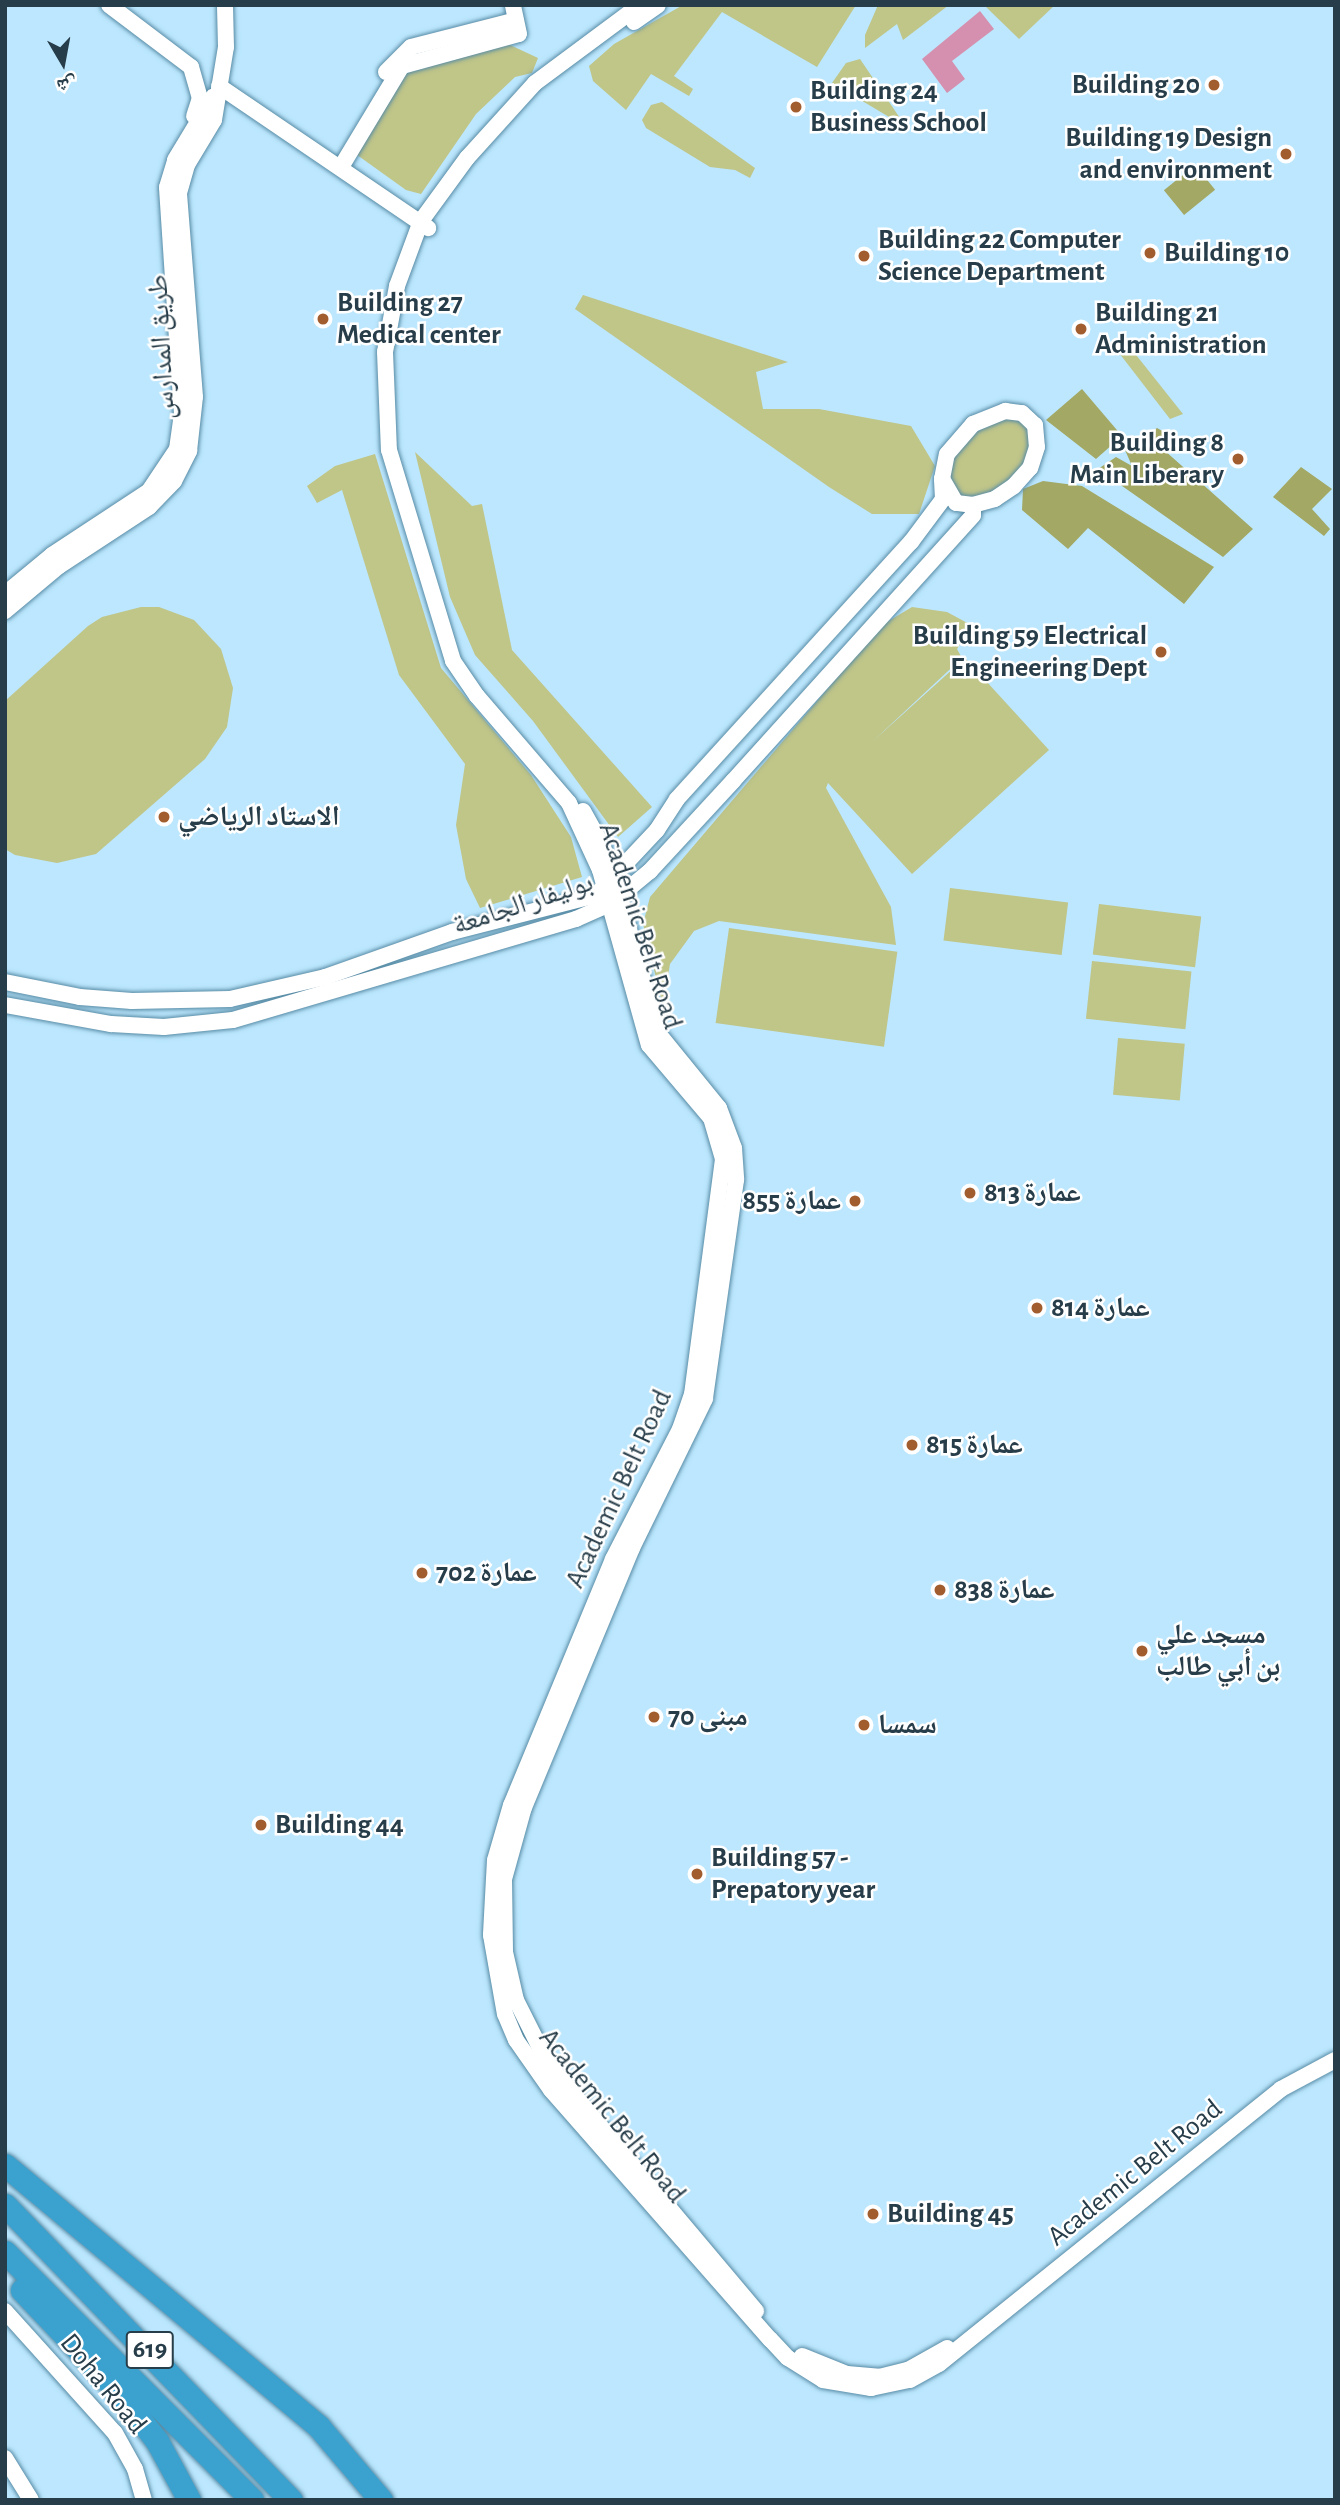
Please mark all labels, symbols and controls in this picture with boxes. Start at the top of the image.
north arrow [28,28,98,98]
place label: Building 20 [1072,68,1200,102]
text: ش [55,73,78,95]
place label: Building 24 Business School [810,74,987,140]
marker: Building 20 [1206,77,1222,93]
marker: Building 24 Business School [788,99,804,115]
place label: Building 19 Design and environment [1065,121,1272,187]
marker: Building 19 Design and environment [1278,146,1294,162]
place label: Building 22 Computer Science Department [878,223,1121,289]
place label: Building 10 [1164,236,1289,270]
marker: Building 10 [1142,245,1158,261]
marker: Building 22 Computer Science Department [856,248,872,264]
street label: طريق المدارس [141,274,183,420]
place label: Building 27 Medical center [337,286,501,352]
place label: Building 21 Administration [1095,296,1266,362]
marker: Building 27 Medical center [315,311,331,327]
marker: Building 21 Administration [1073,321,1089,337]
place label: Building 8 Main Liberary [1070,426,1224,492]
marker: Building 8 Main Liberary [1230,451,1246,467]
place label: Building 59 Electrical Engineering Dept [913,619,1147,685]
marker: Building 59 Electrical Engineering Dept [1153,644,1169,660]
place label: الاستاد الرياضي [178,800,340,834]
marker: الاستاد الرياضي [156,809,172,825]
street label: Academic Belt Road [591,819,689,1033]
street label: بوليفار الجامعة [449,866,597,942]
place label: عمارة 813 [984,1176,1081,1210]
place label: عمارة 855 [742,1184,841,1218]
marker: عمارة 813 [962,1185,978,1201]
marker: عمارة 855 [847,1193,863,1209]
place label: عمارة 814 [1051,1291,1150,1325]
marker: عمارة 814 [1029,1300,1045,1316]
street label: Academic Belt Road [558,1385,680,1593]
place label: عمارة 815 [926,1428,1023,1462]
marker: عمارة 815 [904,1437,920,1453]
place label: عمارة 702 [436,1556,537,1590]
marker: عمارة 702 [414,1565,430,1581]
place label: عمارة 838 [954,1573,1054,1607]
marker: عمارة 838 [932,1582,948,1598]
place label: مسجد علي بن أبي طالب [1156,1618,1280,1684]
marker: مسجد علي بن أبي طالب [1134,1643,1150,1659]
place label: مبنى 70 [668,1700,748,1734]
place label: سمسا [878,1708,937,1742]
marker: مبنى 70 [646,1709,662,1725]
marker: سمسا [856,1717,872,1733]
place label: Building 44 [275,1808,404,1842]
marker: Building 44 [253,1817,269,1833]
place label: Building 57 - Prepatory year [711,1841,875,1907]
marker: Building 57 - Prepatory year [689,1866,705,1882]
street label: Academic Belt Road [531,2022,693,2210]
street label: Academic Belt Road [1041,2092,1229,2254]
place label: Building 45 [887,2197,1014,2231]
marker: Building 45 [865,2206,881,2222]
street label: Doha Road [52,2327,154,2441]
road number: 619 [125,2328,174,2372]

